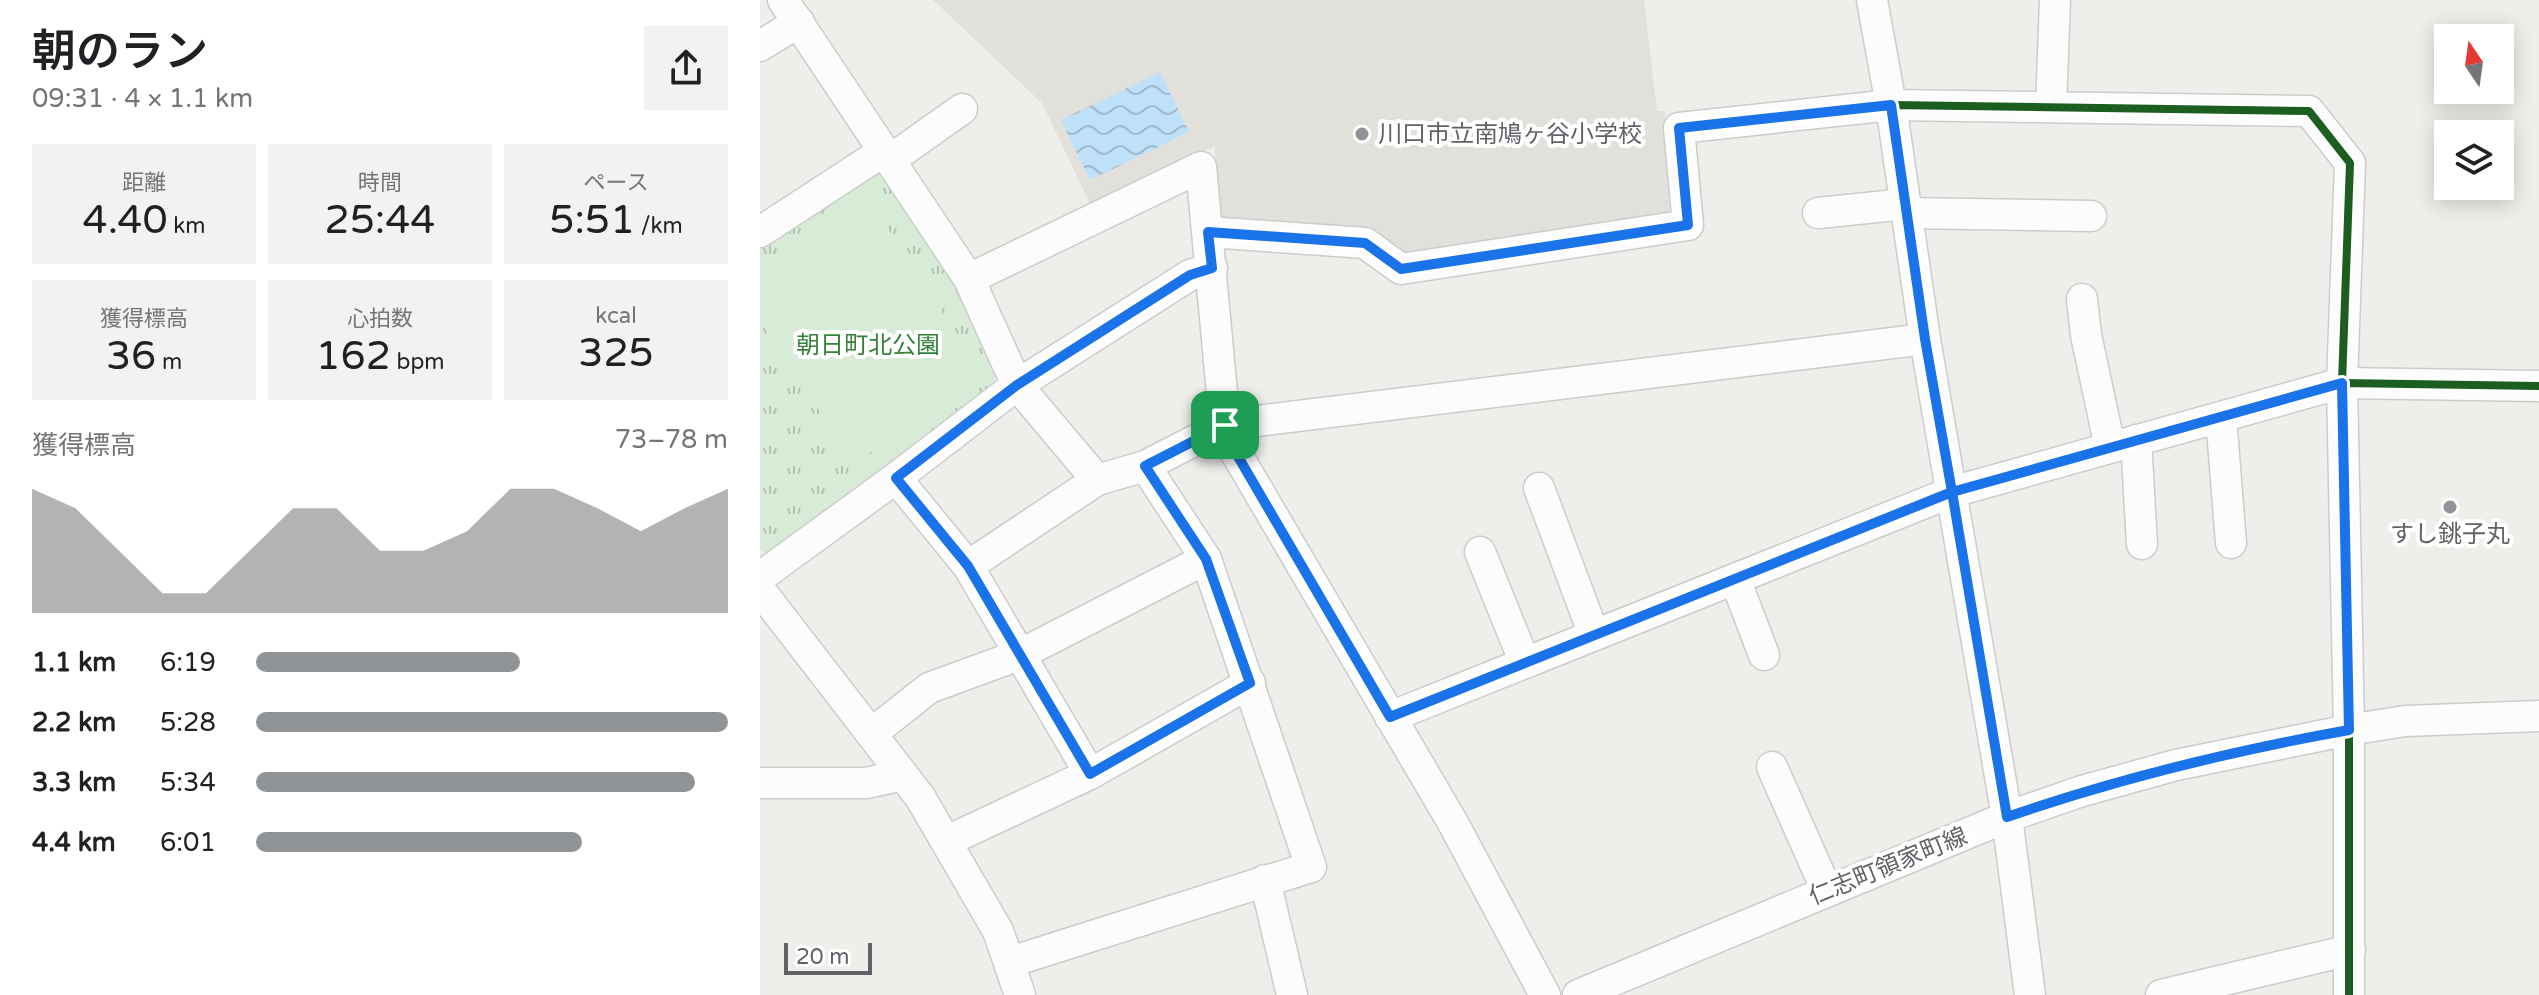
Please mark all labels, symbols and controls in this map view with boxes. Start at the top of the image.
north arrow [2434,24,2514,104]
map controls [2434,24,2514,200]
text: 朝のラン [32,26,208,79]
button: share [644,26,728,110]
text: 09:31 · 4 × 1.1 km [32,83,253,114]
place label: 川口市立南鳩ヶ谷小学校 [1378,120,1642,149]
button: layers [2434,120,2514,200]
marker: 川口市立南鳩ヶ谷小学校 [1353,125,1371,143]
text: 距離 [122,170,166,196]
text: 時間 [358,170,402,196]
text: ペース [584,170,648,196]
text: 4.40 [83,196,168,244]
text: 25:44 [325,196,435,244]
text: 5:51 [549,196,635,244]
text: km [168,213,205,239]
text: /km [635,213,683,239]
text: kcal [595,303,637,329]
text: 獲得標高 [100,306,188,332]
text: 心拍数 [347,306,413,332]
text: 325 [578,329,654,377]
park label: 朝日町北公園 [796,331,940,360]
text: 36 [106,332,156,380]
text: 162 [315,332,391,380]
text: m [156,349,182,375]
text: bpm [391,349,445,375]
pin [1191,391,1259,459]
icon: arrive [1203,403,1247,447]
text: 73–78 m [615,424,728,455]
text: 獲得標高 [32,430,136,461]
marker: すし銚子丸 [2441,498,2459,516]
place label: すし銚子丸 [2390,520,2510,549]
text: 1.1 km [32,647,116,678]
text: 6:19 [160,647,216,678]
text: 2.2 km [32,707,116,738]
text: 5:28 [160,707,216,738]
text: 3.3 km [32,767,116,798]
text: 5:34 [160,767,216,798]
street label: 仁志町領家町線 [1805,822,1972,911]
text: 4.4 km [32,827,116,858]
text: 6:01 [160,827,216,858]
scale bar [784,939,872,975]
text: 20 m [796,944,850,970]

